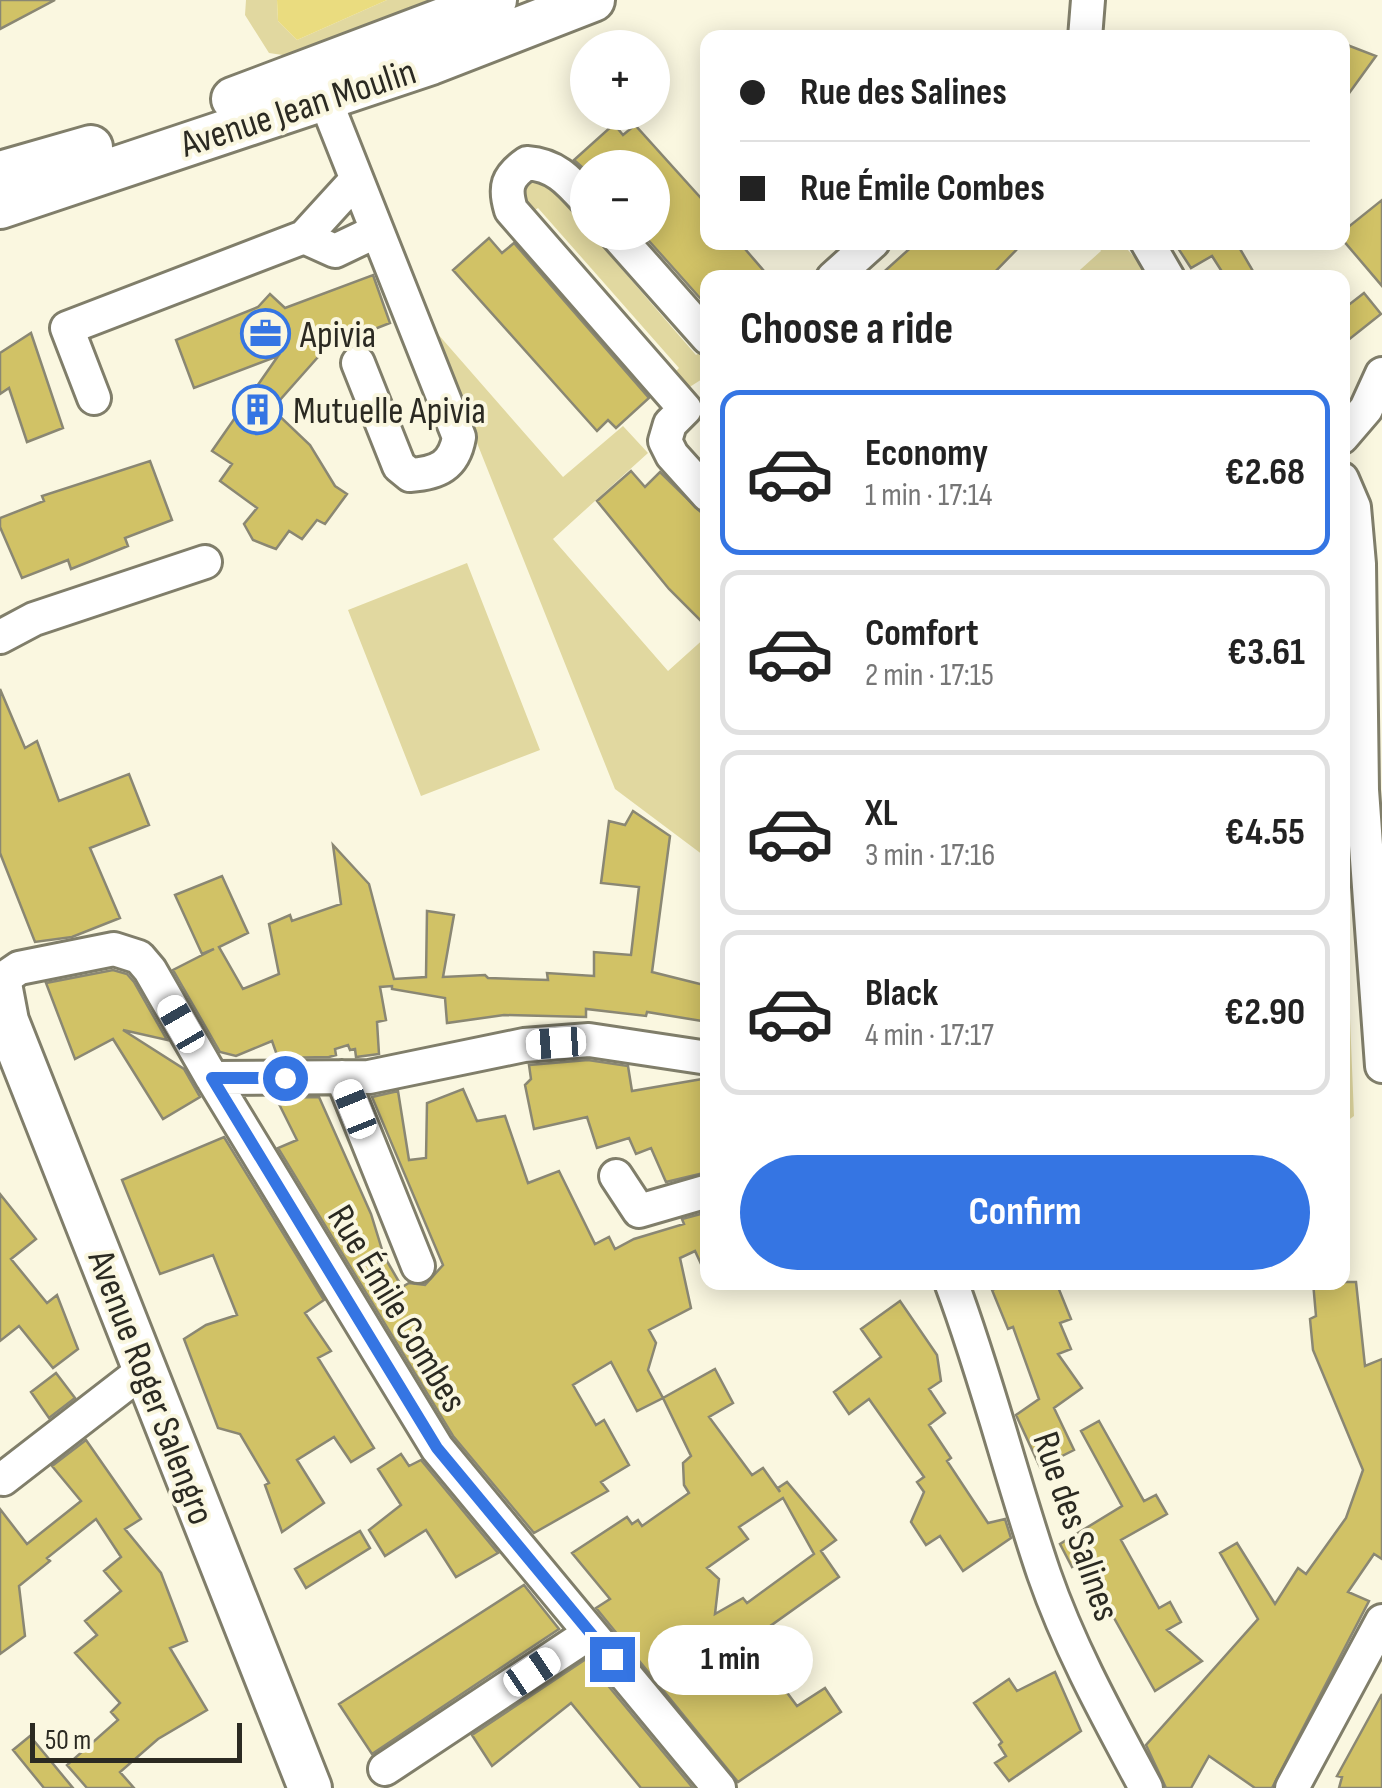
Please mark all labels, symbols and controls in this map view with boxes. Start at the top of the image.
map controls [570,30,670,250]
button: + [570,30,670,130]
street label: Avenue Jean Moulin [174,49,422,168]
text: Rue des Salines [800,70,1007,115]
button: − [570,150,670,250]
text: Rue Émile Combes [800,166,1045,211]
text: Choose a ride [740,302,953,357]
office icon: Apivia [239,308,291,360]
place label: Apivia [299,313,376,358]
building icon: Mutuelle Apivia [232,384,284,436]
place label: Mutuelle Apivia [293,389,486,434]
icon: car [745,428,835,518]
text: Economy [865,431,988,476]
text: €2.68 [1225,450,1305,495]
text: 1 min · 17:14 [865,476,992,515]
icon: car [745,608,835,698]
text: Comfort [865,611,979,656]
text: €3.61 [1227,630,1305,675]
text: 2 min · 17:15 [865,656,994,695]
icon: car [745,788,835,878]
text: XL [865,791,898,836]
text: €4.55 [1225,810,1305,855]
text: 3 min · 17:16 [865,836,995,875]
icon: car [745,968,835,1058]
text: Black [865,971,938,1016]
text: €2.90 [1224,990,1305,1035]
car [153,991,209,1057]
text: 4 min · 17:17 [865,1016,994,1055]
car [525,1026,587,1060]
route start [263,1056,308,1101]
car [330,1076,380,1142]
button: Confirm [740,1155,1310,1270]
street label: Rue Émile Combes [317,1197,476,1420]
street label: Avenue Roger Salengro [77,1243,224,1531]
street label: Rue des Salines [1022,1426,1129,1627]
callout: 1 min [647,1624,812,1694]
route end [590,1637,635,1682]
text: 1 min [701,1640,760,1679]
car [499,1643,565,1701]
scale bar [30,1718,242,1762]
text: 50 m [45,1724,91,1757]

